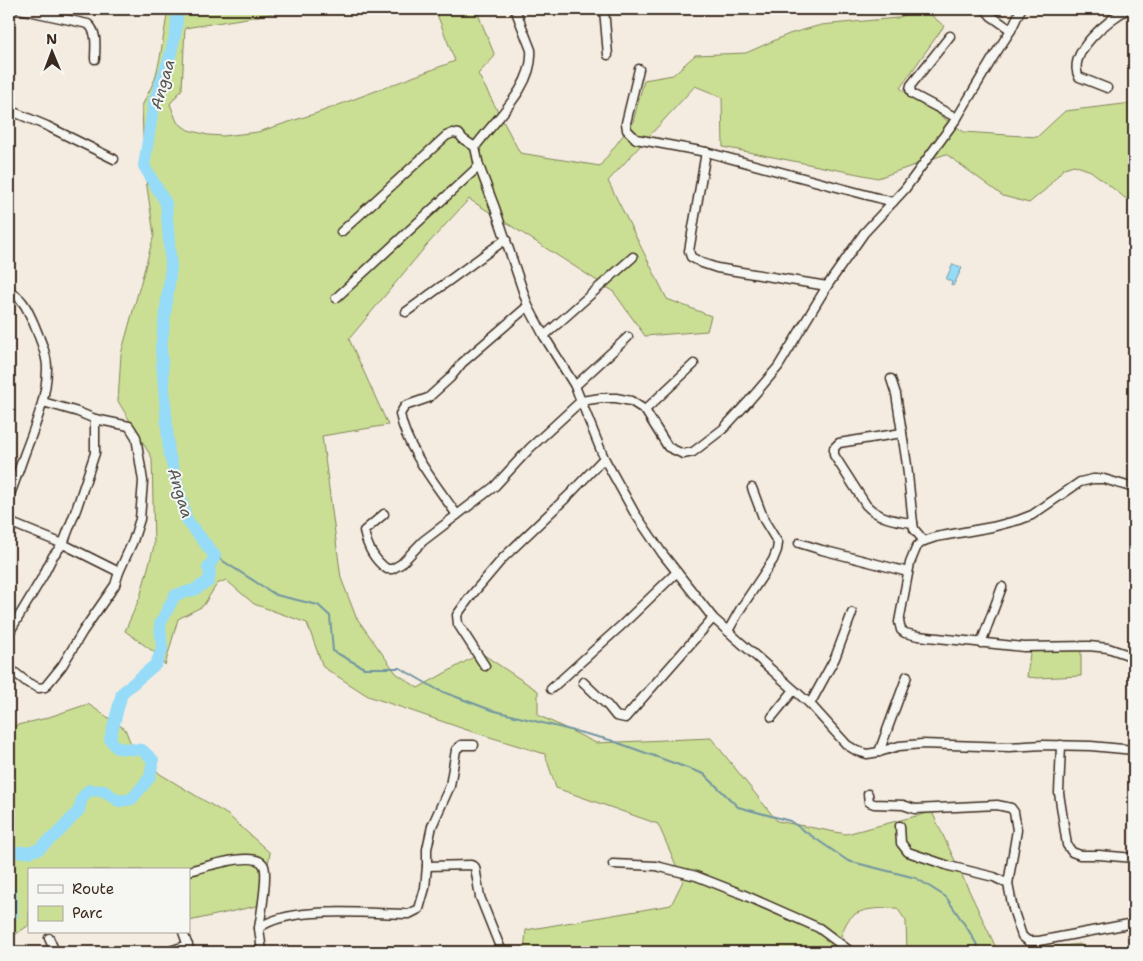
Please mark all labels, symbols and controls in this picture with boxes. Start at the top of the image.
north arrow [28,28,78,78]
text: N [46,30,57,48]
water label: Angaa [145,57,180,112]
water label: Angaa [163,466,198,521]
legend [28,868,190,934]
text: Route [72,879,114,899]
text: Parc [72,903,103,923]

